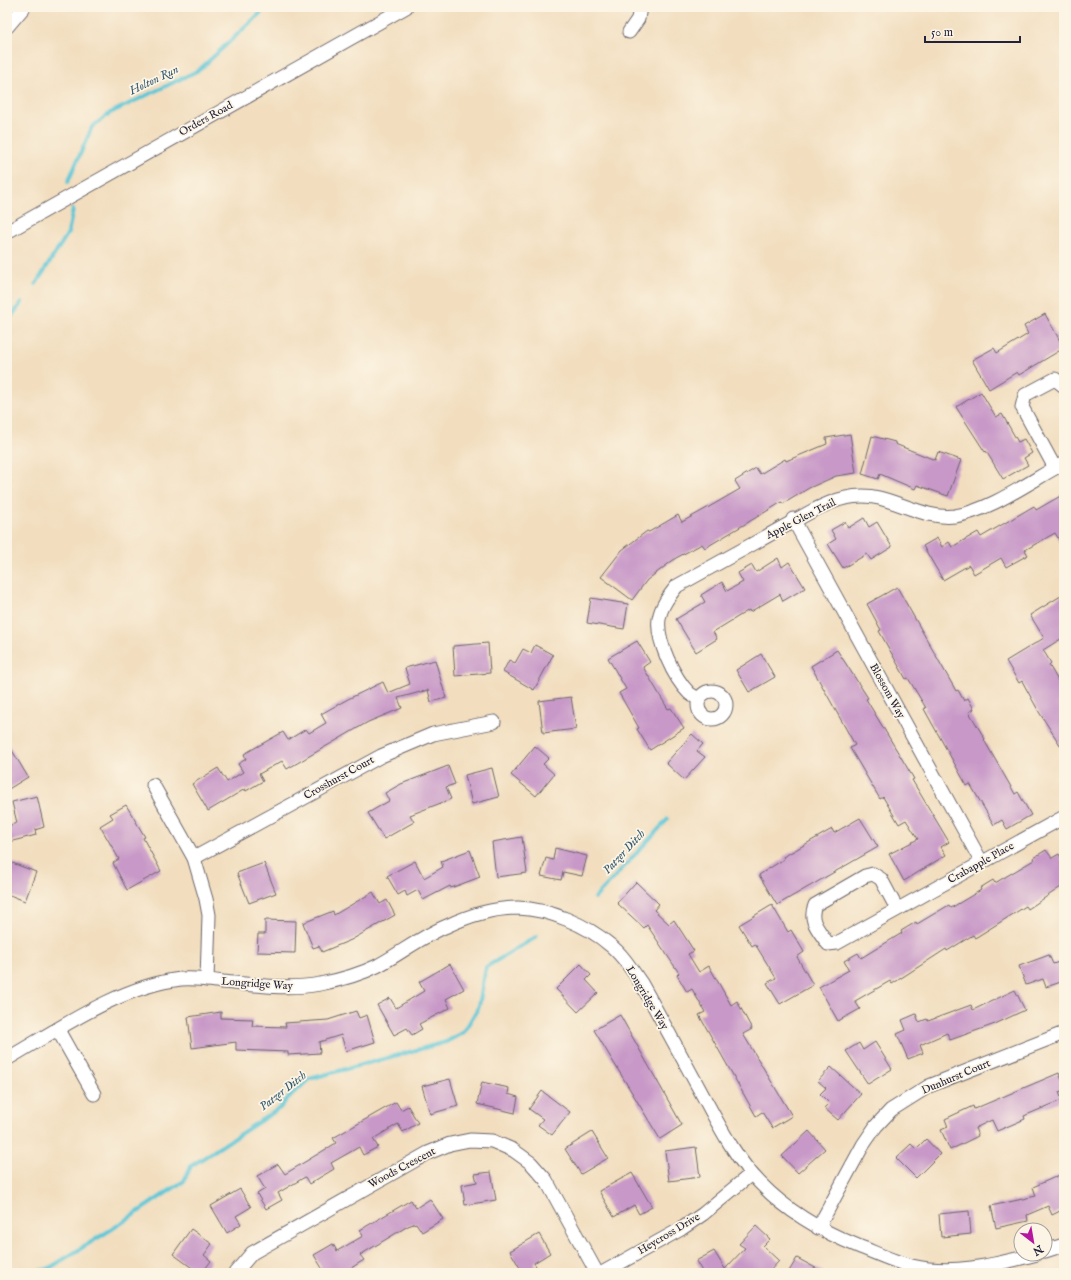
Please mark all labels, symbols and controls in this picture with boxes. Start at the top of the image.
scale bar [925,18,1020,44]
text: 50 m [931,25,953,40]
water label: Holton Run [126,62,181,99]
street label: Orders Road [177,98,235,139]
street label: Apple Glen Trail [763,495,838,543]
street label: Blossom Way [866,661,908,721]
street label: Crosshurst Court [301,753,377,803]
water label: Patzer Ditch [600,827,648,877]
street label: Crabapple Place [945,839,1017,887]
street label: Longridge Way [623,964,672,1033]
street label: Longridge Way [221,975,294,994]
street label: Dunhurst Court [920,1056,993,1098]
water label: Patzer Ditch [257,1068,309,1114]
street label: Woods Crescent [366,1144,438,1192]
street label: Heycross Drive [635,1210,703,1258]
north arrow [1013,1222,1053,1262]
text: N [1030,1241,1046,1258]

